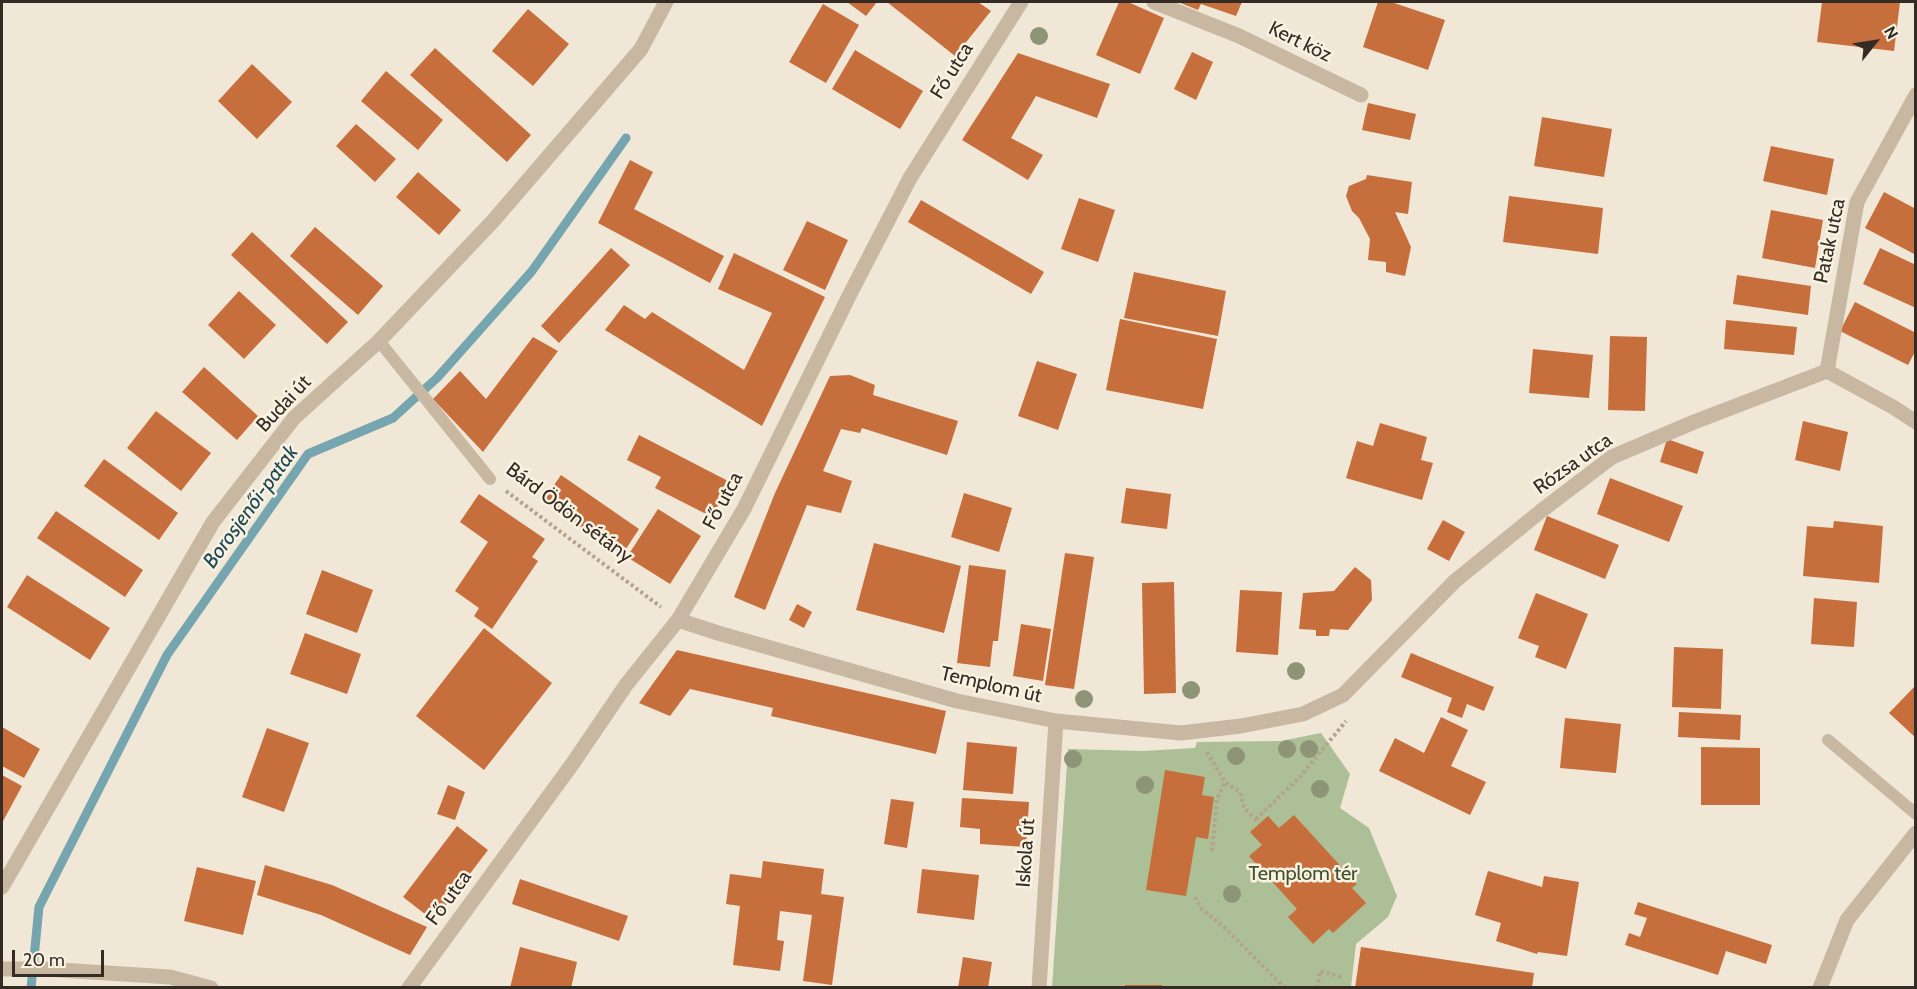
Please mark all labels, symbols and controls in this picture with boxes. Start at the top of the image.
north arrow [1845,12,1905,72]
street label: Kert köz [1265,16,1335,68]
text: N [1880,23,1902,42]
street label: Fő utca [925,38,979,104]
street label: Patak utca [1809,196,1851,286]
street label: Budai út [252,371,316,437]
street label: Rózsa utca [1529,428,1617,500]
water label: Borosjenői-patak [198,441,304,573]
street label: Bárd Ödön sétány [501,458,637,568]
street label: Fő utca [698,468,748,534]
street label: Templom út [938,662,1044,708]
street label: Iskola út [1012,818,1040,888]
park label: Templom tér [1249,862,1357,886]
street label: Fő utca [421,866,477,930]
scale bar [15,938,106,976]
text: 20 m [23,949,65,971]

